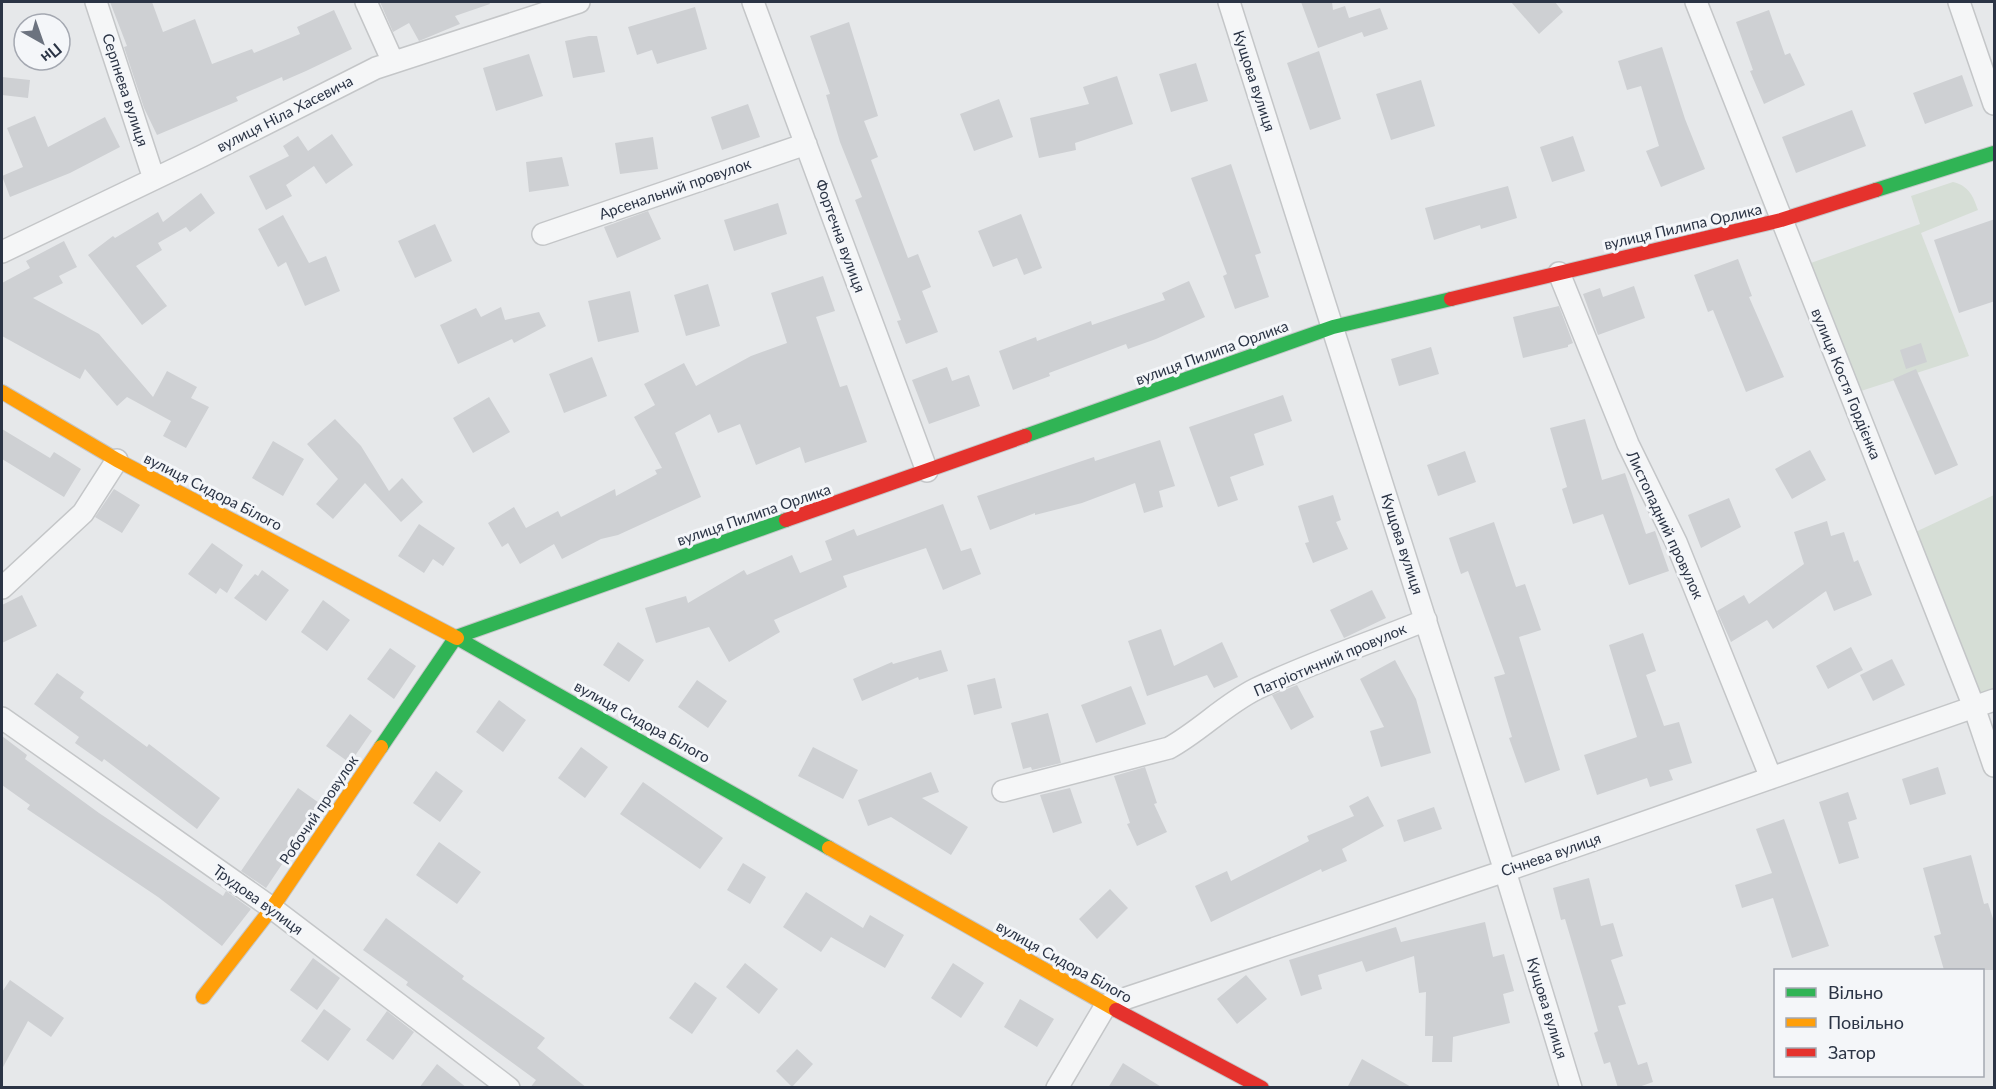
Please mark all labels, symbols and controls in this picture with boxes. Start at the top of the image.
north arrow [12,12,72,72]
street label: Кущова вулиця [1230,28,1280,134]
street label: Серпнева вулиця [99,31,153,149]
text: Пн [38,40,66,68]
street label: вулиця Ніла Хасевича [214,71,356,155]
street label: Арсенальний провулок [596,153,753,223]
street label: Фортечна вулиця [812,177,870,295]
street label: вулиця Пилипа Орлика [1602,199,1763,253]
street label: вулиця Костя Гордієнка [1808,305,1886,462]
street label: вулиця Пилипа Орлика [1133,316,1291,388]
street label: Листопадний провулок [1623,447,1708,602]
street label: вулиця Сидора Білого [141,448,285,534]
street label: вулиця Пилипа Орлика [674,479,833,549]
street label: Кущова вулиця [1378,491,1428,597]
street label: Патріотичний провулок [1251,619,1409,699]
street label: вулиця Сидора Білого [571,676,714,766]
street label: Робочий провулок [275,751,362,867]
street label: Січнева вулиця [1498,829,1603,880]
street label: Трудова вулиця [210,860,307,938]
street label: вулиця Сидора Білого [993,916,1136,1006]
street label: Кущова вулиця [1524,955,1572,1061]
legend [1774,969,1984,1077]
text: Вільно [1828,981,1883,1003]
text: Повільно [1828,1011,1904,1033]
text: Затор [1828,1041,1876,1063]

